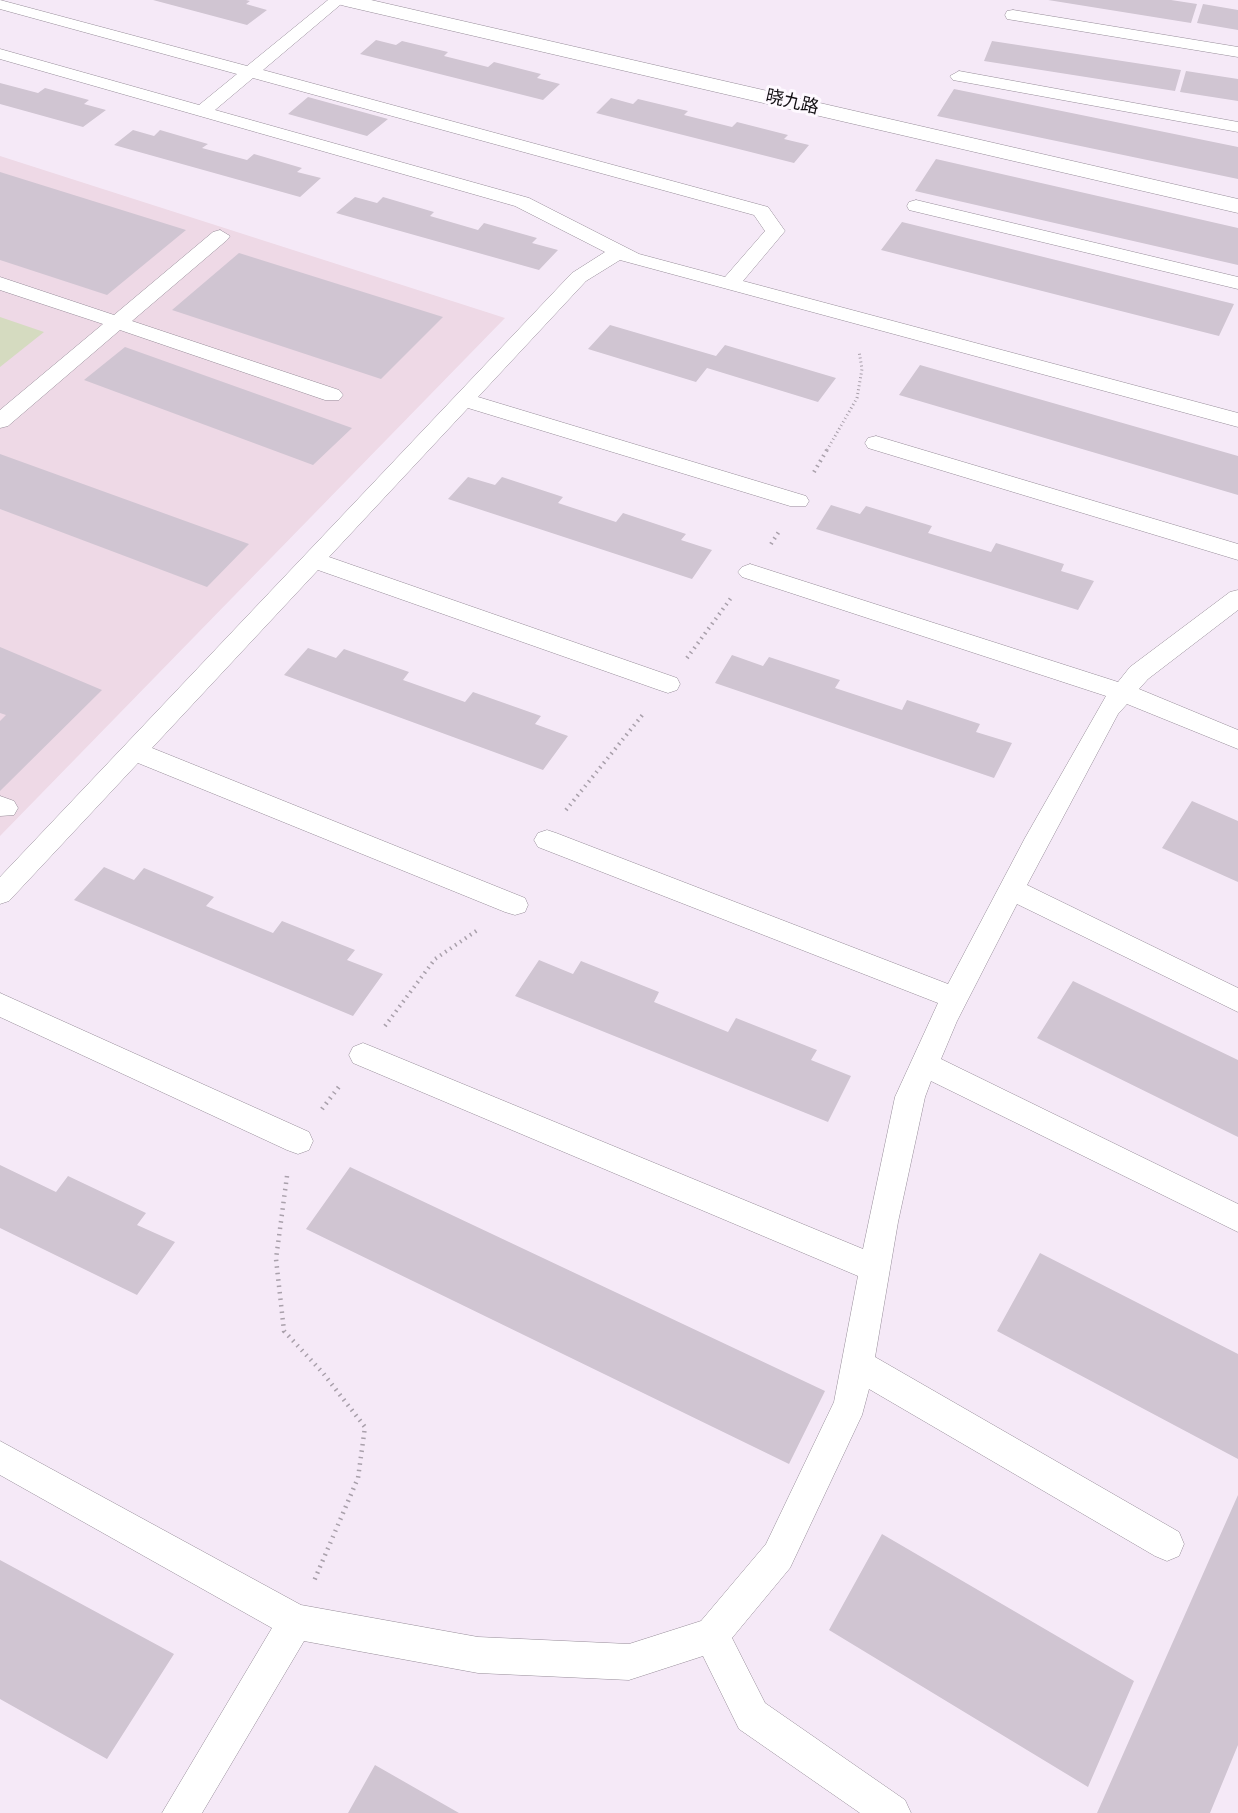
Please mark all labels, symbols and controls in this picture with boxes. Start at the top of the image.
street label: 晓九路 [763,86,821,120]

